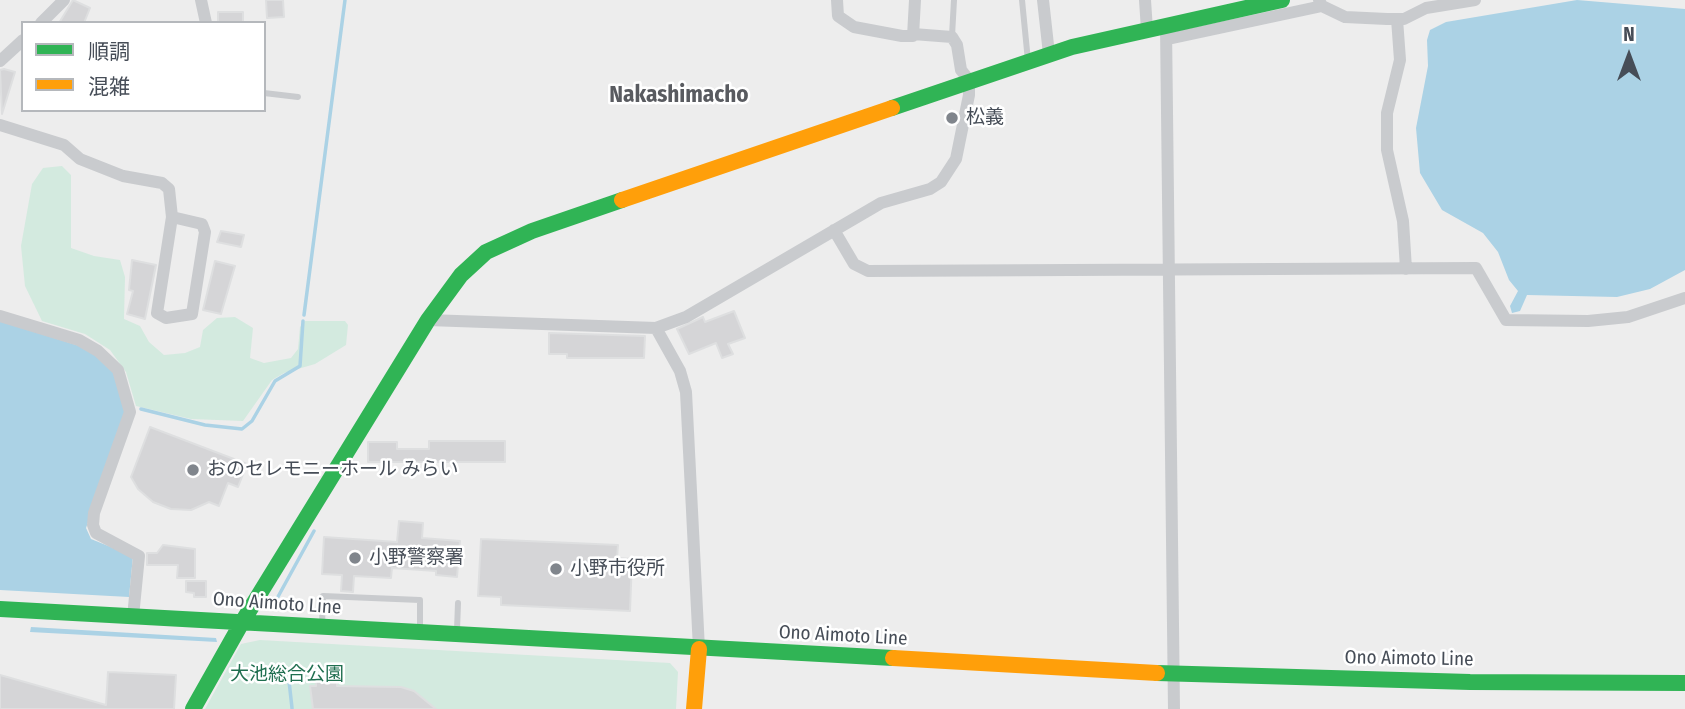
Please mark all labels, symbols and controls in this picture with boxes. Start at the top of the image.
legend [21,21,266,112]
north arrow [1594,21,1664,91]
text: N [1623,23,1635,46]
text: 順調 [88,39,130,65]
text: 混雑 [88,74,130,100]
district label: Nakashimacho [609,82,749,110]
place label: 松義 [966,107,1004,129]
marker: 松義 [944,110,960,126]
place label: おのセレモニーホール みらい [207,459,458,481]
marker: おのセレモニーホール みらい [185,462,201,478]
place label: 小野警察署 [369,547,464,569]
marker: 小野警察署 [347,550,363,566]
place label: 小野市役所 [570,558,665,580]
marker: 小野市役所 [548,561,564,577]
street label: Ono Aimoto Line [212,588,342,620]
street label: Ono Aimoto Line [778,621,908,651]
street label: Ono Aimoto Line [1344,646,1474,672]
park label: 大池総合公園 [230,664,344,686]

